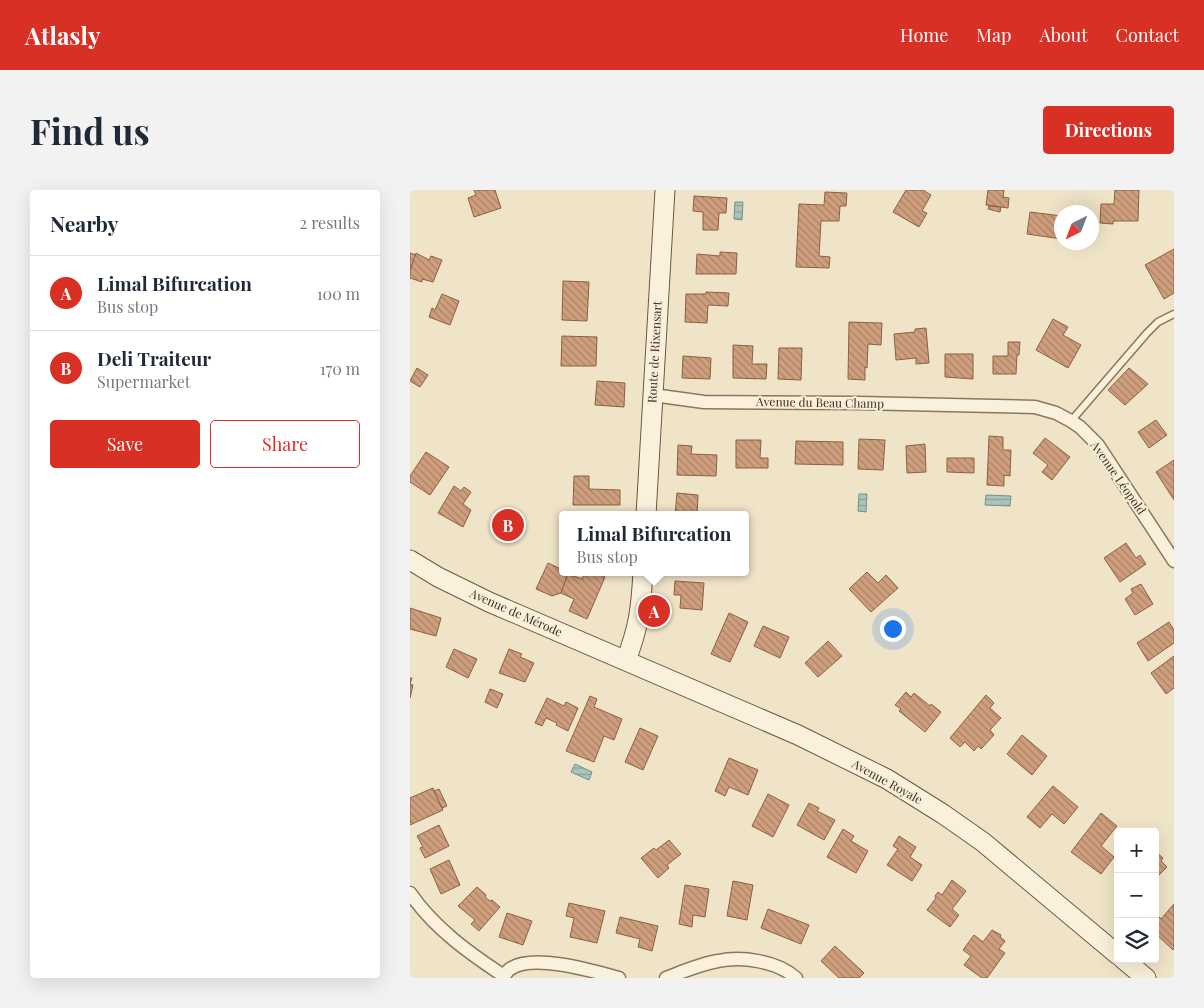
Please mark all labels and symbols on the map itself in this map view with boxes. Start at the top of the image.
north arrow [1054,205,1099,250]
street label: Route de Rixensart [643,300,665,403]
street label: Avenue du Beau Champ [755,393,884,411]
street label: Avenue Léopold [1087,437,1150,517]
pin: B [492,506,524,544]
street label: Avenue de Mérode [467,584,565,640]
pin: A [638,592,670,630]
your location [880,616,906,642]
street label: Avenue Royale [849,755,926,807]

